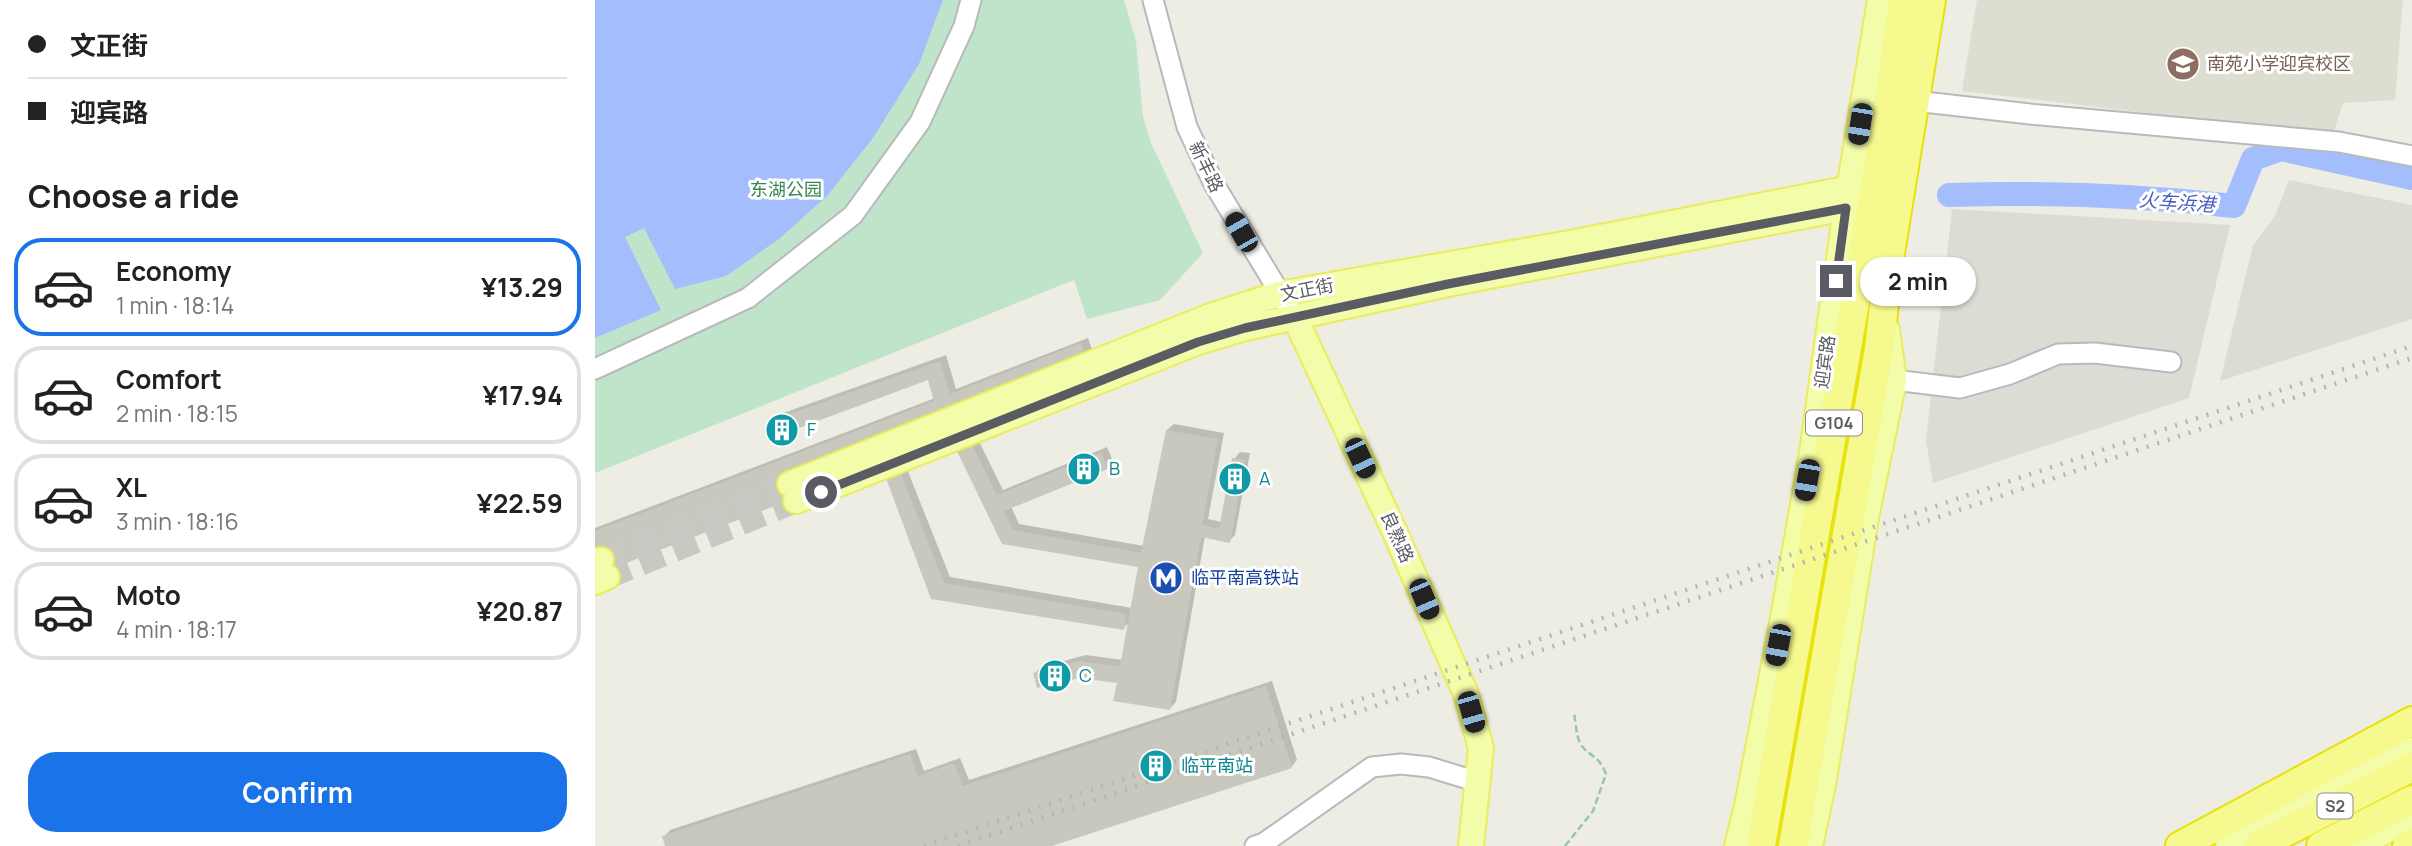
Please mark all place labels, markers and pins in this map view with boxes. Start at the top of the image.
school or university icon: 南苑小学迎宾校区 [2164,45,2202,83]
place label: 南苑小学迎宾校区 [2207,51,2351,75]
building icon: F [763,411,801,449]
place label: F [807,417,816,441]
building icon: B [1065,450,1103,488]
place label: B [1109,456,1120,480]
building icon: A [1216,460,1254,498]
place label: A [1259,466,1271,490]
metro station icon: 临平南高铁站 [1147,559,1185,597]
place label: 临平南高铁站 [1191,565,1299,589]
building icon: C [1036,657,1074,695]
place label: C [1079,663,1092,687]
building icon: 临平南站 [1137,747,1175,785]
place label: 临平南站 [1181,753,1253,777]

